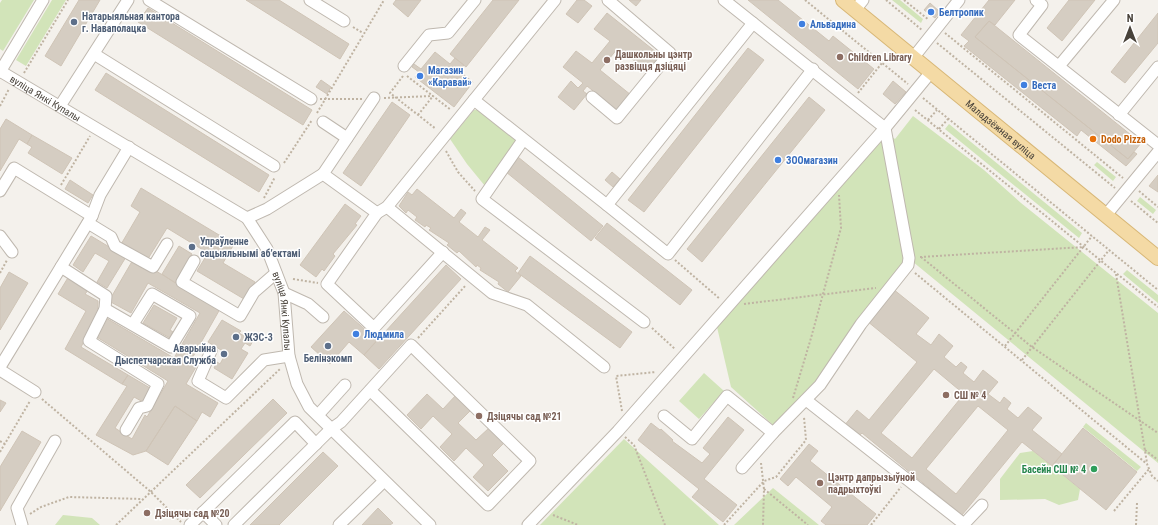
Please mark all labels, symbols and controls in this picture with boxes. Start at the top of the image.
marker: Белтропик [926,7,936,17]
place label: Белтропик [939,7,984,18]
north arrow [1110,8,1150,48]
place label: Натарыяльная кантора г. Наваполацка [82,11,180,34]
text: N [1127,12,1134,25]
marker: Натарыяльная кантора г. Наваполацка [69,17,79,27]
marker: Альвадина [797,19,807,29]
place label: Альвадина [810,19,856,30]
place label: Дашкольны цэнтр развіцця дзіцяці [615,49,692,72]
marker: Children Library [835,52,845,62]
place label: Children Library [848,52,912,63]
marker: Дашкольны цэнтр развіцця дзіцяці [602,55,612,65]
place label: Магазин «Каравай» [428,65,472,88]
marker: Магазин «Каравай» [415,71,425,81]
street label: вуліца Янкі Купалы [8,73,83,124]
marker: Веста [1019,80,1029,90]
place label: Веста [1032,80,1056,91]
street label: Маладзёжная вуліца [963,98,1038,162]
marker: Dodo Pizza [1088,134,1098,144]
place label: Dodo Pizza [1101,134,1146,145]
marker: ЗООмагазин [773,155,783,165]
place label: ЗООмагазин [786,155,838,166]
place label: Упраўленне сацыяльнымі абʼектамі [200,236,301,259]
marker: Упраўленне сацыяльнымі абʼектамі [187,242,197,252]
street label: вуліца Янкі Купалы [270,270,294,351]
marker: Людмила [351,329,361,339]
place label: Людмила [364,329,404,340]
marker: ЖЭС-3 [231,332,241,342]
place label: ЖЭС-3 [244,332,273,343]
marker: Белінэкомп [323,341,333,351]
place label: Аварыйна Дыспетчарская Служба [115,343,216,366]
marker: Аварыйна Дыспетчарская Служба [219,349,229,359]
place label: Белінэкомп [304,353,352,364]
marker: СШ № 4 [941,390,951,400]
place label: СШ № 4 [954,390,986,401]
marker: Дзіцячы сад №21 [474,411,484,421]
place label: Дзіцячы сад №21 [487,411,562,422]
place label: Басейн СШ № 4 [1022,464,1086,475]
marker: Басейн СШ № 4 [1089,464,1099,474]
place label: Цэнтр дапрызыўной падрыхтоўкі [828,472,915,495]
marker: Цэнтр дапрызыўной падрыхтоўкі [815,478,825,488]
marker: Дзіцячы сад №20 [142,508,152,518]
place label: Дзіцячы сад №20 [155,508,230,519]

